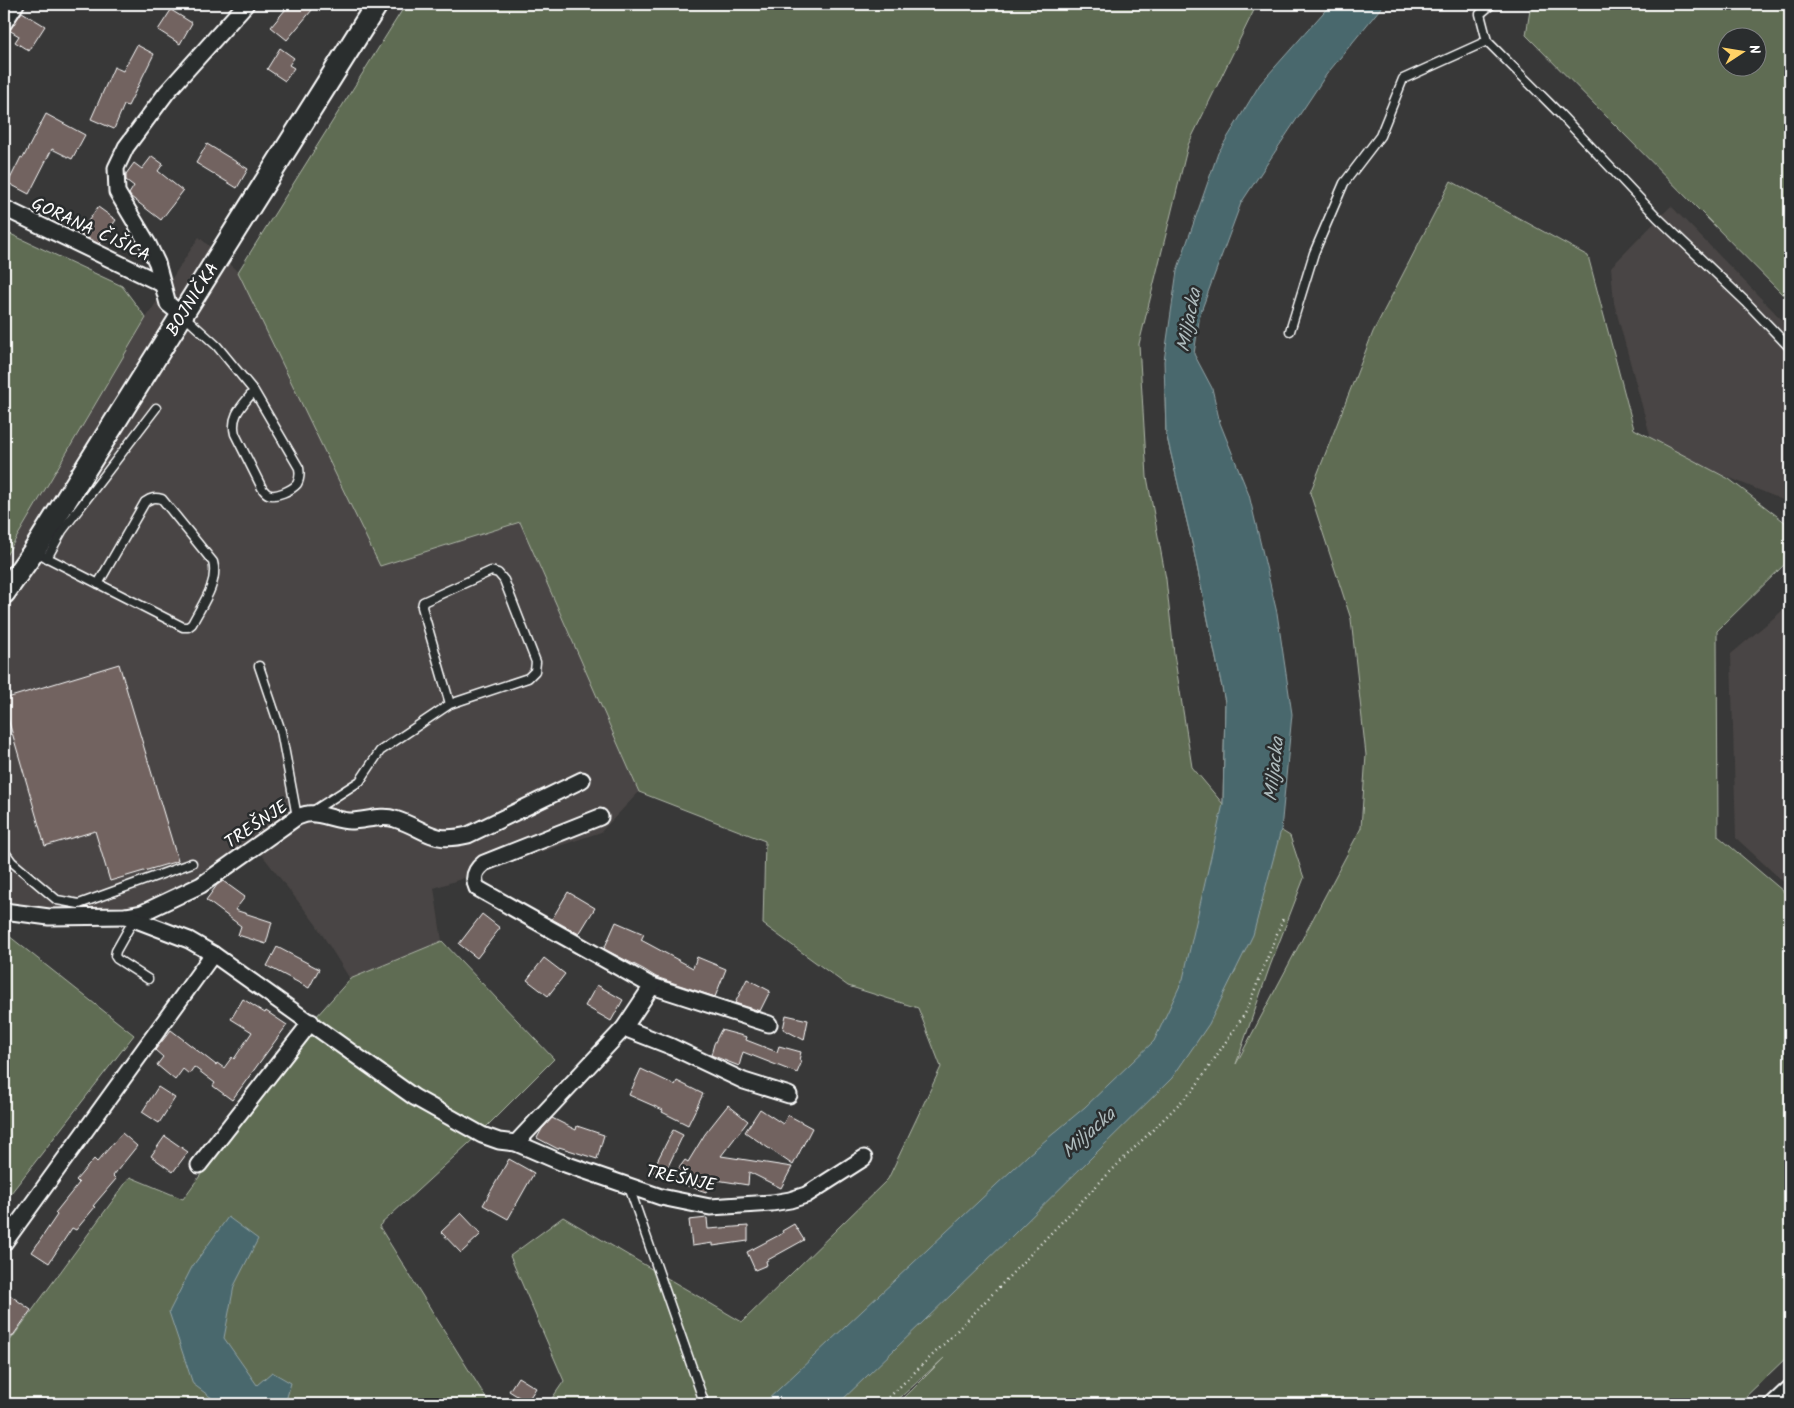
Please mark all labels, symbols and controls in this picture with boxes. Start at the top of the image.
north arrow [1716,28,1766,78]
text: N [1742,43,1765,56]
street label: GORANA ČIŠICA [26,190,155,271]
street label: BOJNIČKA [159,257,228,343]
water label: Miljacka [1169,285,1211,355]
water label: Miljacka [1257,735,1293,803]
street label: TREŠNJE [219,793,295,857]
water label: Miljacka [1055,1100,1124,1166]
street label: TREŠNJE [643,1158,719,1201]

